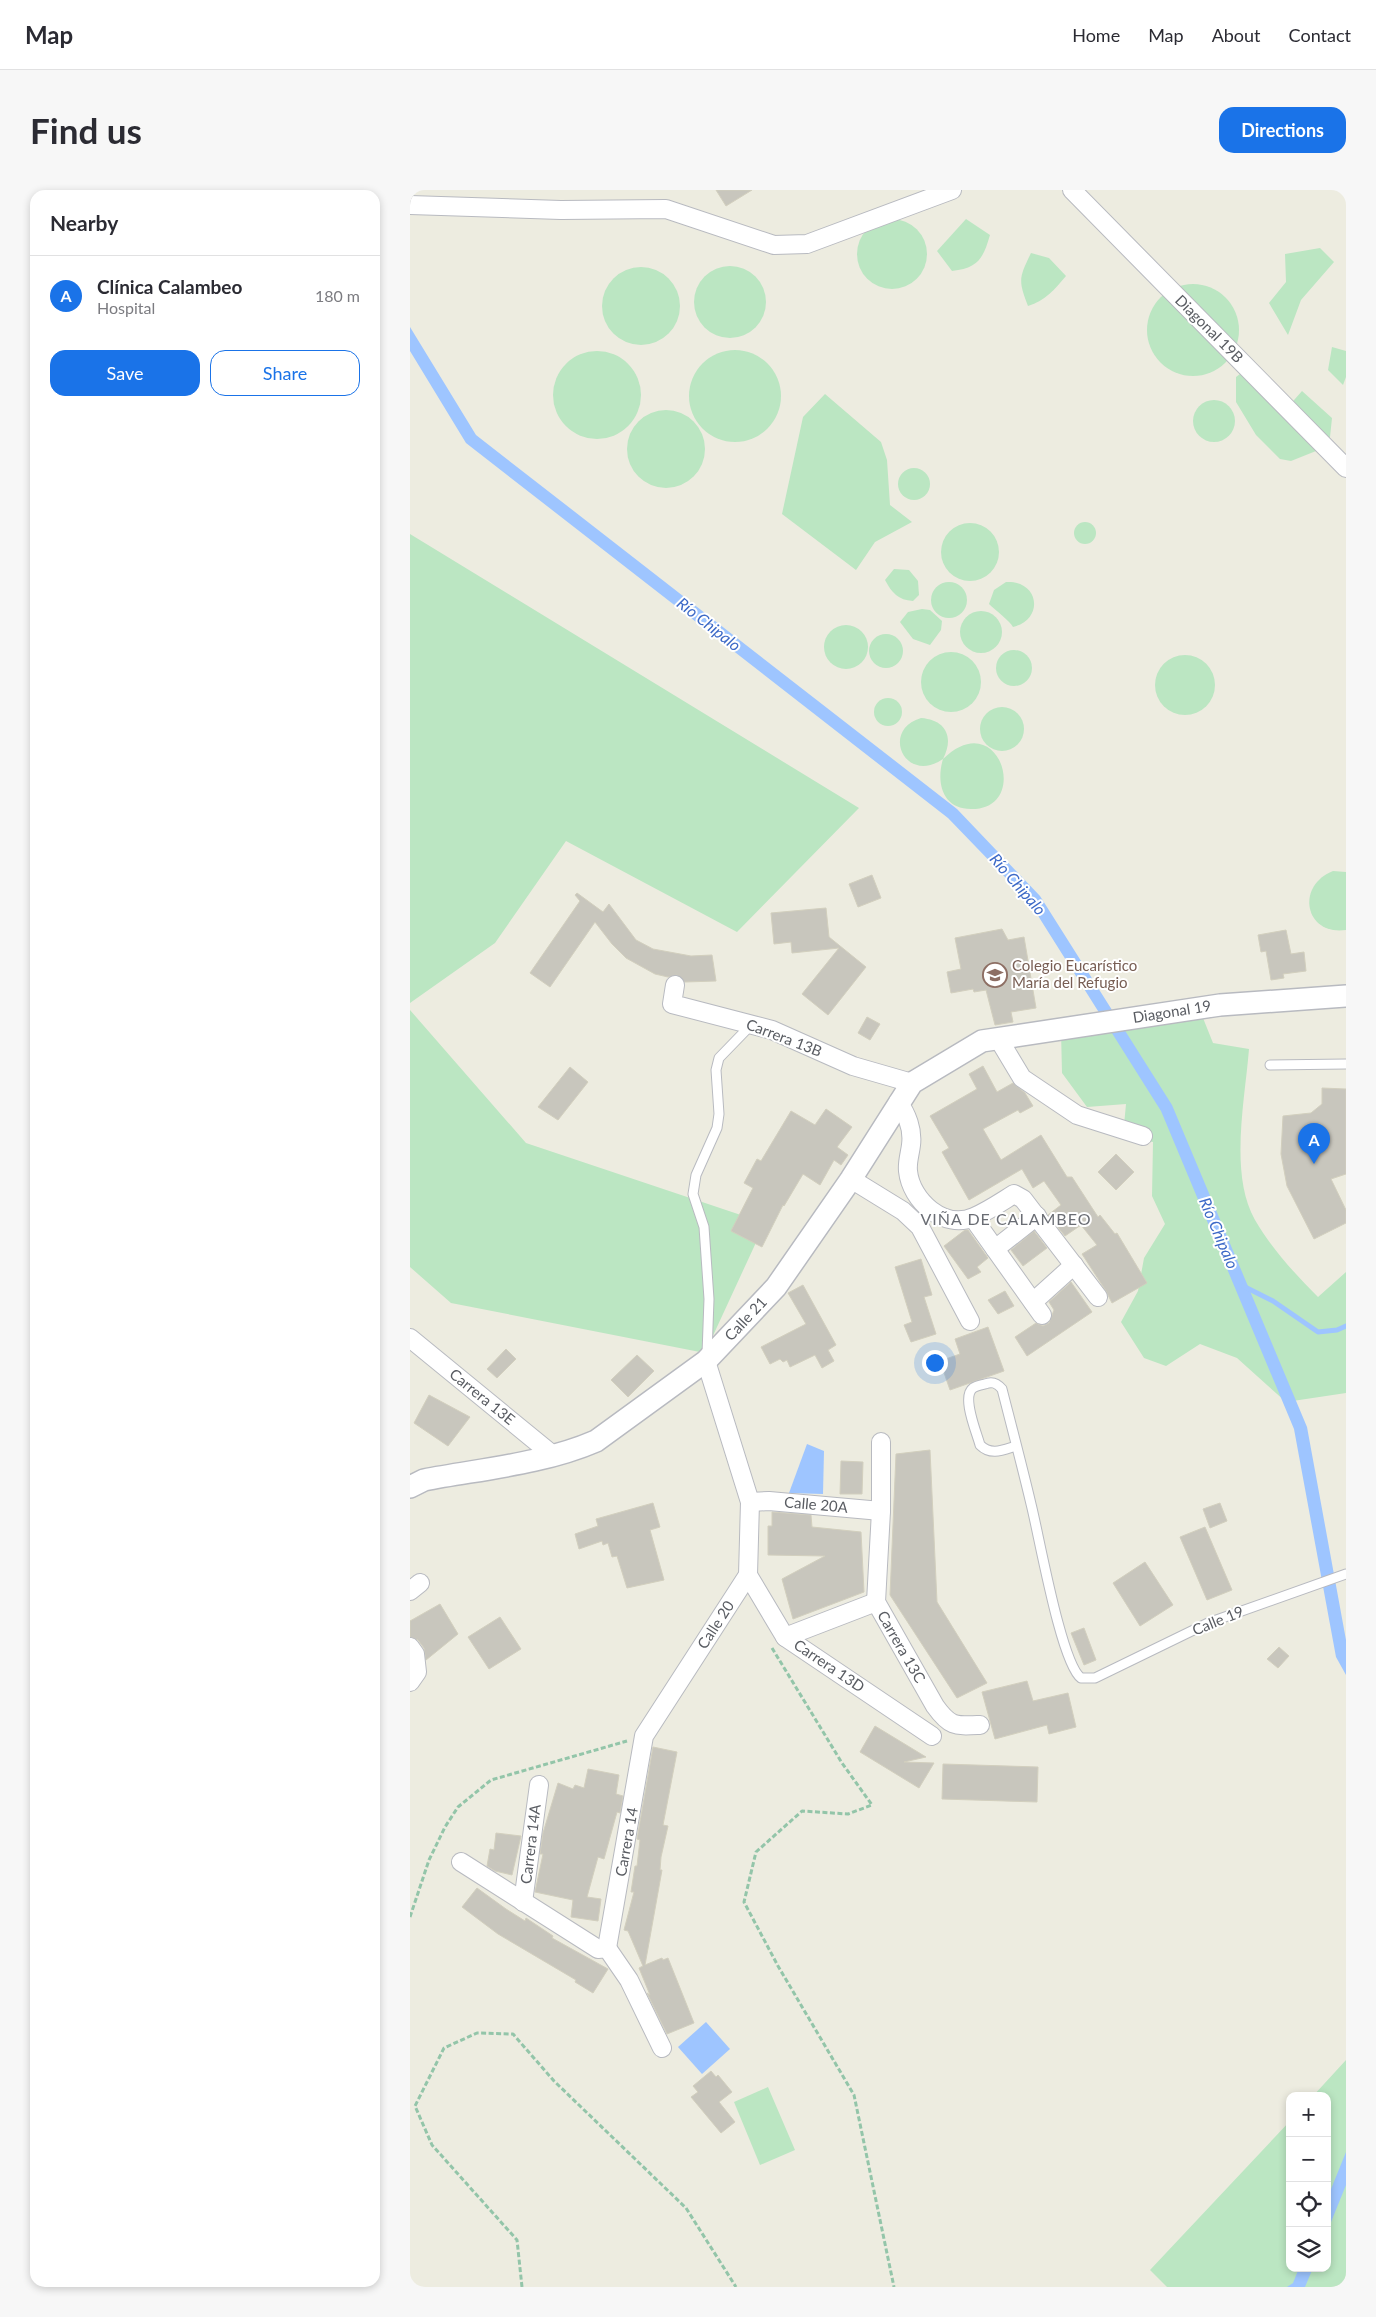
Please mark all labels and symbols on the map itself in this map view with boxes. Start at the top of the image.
street label: Diagonal 19B [1172,291,1247,366]
water label: Río Chipalo [674,593,745,654]
water label: Río Chipalo [986,849,1050,918]
place label: Colegio Eucarístico María del Refugio [1012,956,1137,991]
school or university icon: Colegio Eucarístico María del Refugio [982,962,1008,988]
street label: Diagonal 19 [1131,996,1212,1026]
street label: Carrera 13B [744,1014,825,1060]
pin: A [1298,1123,1330,1164]
water label: Río Chipalo [1196,1194,1243,1271]
district label: VIÑA DE CALAMBEO [921,1209,1092,1228]
street label: Calle 21 [720,1293,770,1344]
your location [922,1350,948,1376]
street label: Carrera 13E [446,1364,519,1428]
street label: Calle 20A [783,1492,850,1516]
street label: Calle 20 [693,1597,737,1652]
street label: Calle 19 [1189,1602,1246,1638]
street label: Carrera 13C [874,1607,930,1686]
street label: Carrera 13D [791,1635,868,1695]
street label: Carrera 14A [516,1802,544,1885]
street label: Carrera 14 [611,1805,641,1878]

